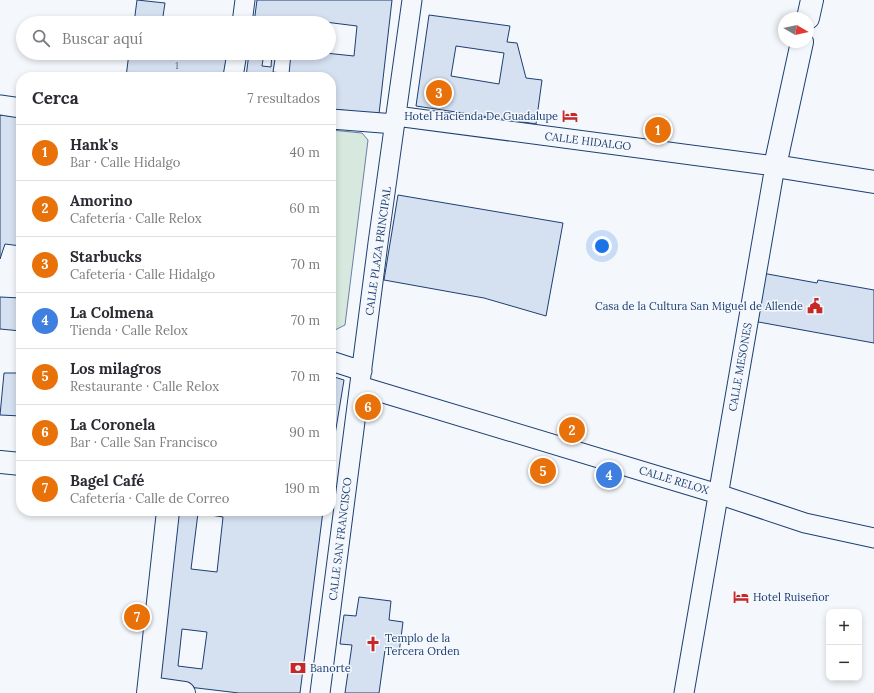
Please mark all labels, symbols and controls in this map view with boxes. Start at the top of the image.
north arrow [778,12,814,48]
search box [16,16,336,60]
icon: search [30,27,52,49]
text: Buscar aquí [62,29,143,48]
house number: 1 [175,60,179,71]
pin: 3 [426,78,452,108]
text: Cerca [32,87,79,109]
text: 7 resultados [248,90,320,107]
hotel icon: Hotel Hacienda De Guadalupe [561,107,579,125]
place label: Hotel Hacienda De Guadalupe [404,109,558,123]
pin: 1 [645,115,671,145]
street label: CALLE HIDALGO [544,129,632,153]
text: Hank's [70,135,118,154]
text: 1 [42,144,48,161]
text: 40 m [290,144,320,161]
text: Bar · Calle Hidalgo [70,154,180,171]
street label: CALLE PLAZA PRINCIPAL [362,185,394,316]
text: Amorino [70,191,132,210]
text: 2 [42,200,48,217]
text: 60 m [289,200,320,217]
text: Cafetería · Calle Relox [70,210,202,227]
your location [592,236,612,256]
text: Starbucks [70,247,142,266]
text: 3 [41,256,49,273]
text: 70 m [291,256,320,273]
text: Cafetería · Calle Hidalgo [70,266,215,283]
public building icon: Casa de la Cultura San Miguel de Allende [806,297,824,315]
place label: Casa de la Cultura San Miguel de Allende [595,299,803,313]
text: La Colmena [70,303,154,322]
text: 4 [41,312,49,329]
text: 70 m [291,312,320,329]
street label: CALLE MESONES [725,321,755,413]
text: Tienda · Calle Relox [70,322,188,339]
text: Los milagros [70,359,161,378]
text: 5 [41,368,49,385]
text: 70 m [291,368,320,385]
text: Restaurante · Calle Relox [70,378,219,395]
pin: 6 [355,392,381,422]
text: La Coronela [70,415,155,434]
pin: 2 [559,415,585,445]
text: 6 [41,424,49,441]
text: 90 m [289,424,320,441]
text: Bar · Calle San Francisco [70,434,217,451]
pin: 5 [530,456,556,486]
pin: 4 [596,460,622,490]
street label: CALLE RELOX [637,463,711,498]
text: Bagel Café [70,471,144,490]
street label: CALLE SAN FRANCISCO [325,476,355,601]
text: 7 [42,480,48,497]
text: 190 m [285,480,320,497]
text: Cafetería · Calle de Correo [70,490,229,507]
hotel icon: Hotel Ruiseñor [732,588,750,606]
place label: Hotel Ruiseñor [753,590,830,604]
pin: 7 [124,602,150,632]
map controls [826,609,862,681]
button: + [826,609,862,645]
place label: Templo de la Tercera Orden [385,631,460,658]
church icon: Templo de la Tercera Orden [364,635,382,653]
button: − [826,645,862,681]
bank icon: Banorte [289,659,307,677]
place label: Banorte [310,661,351,675]

